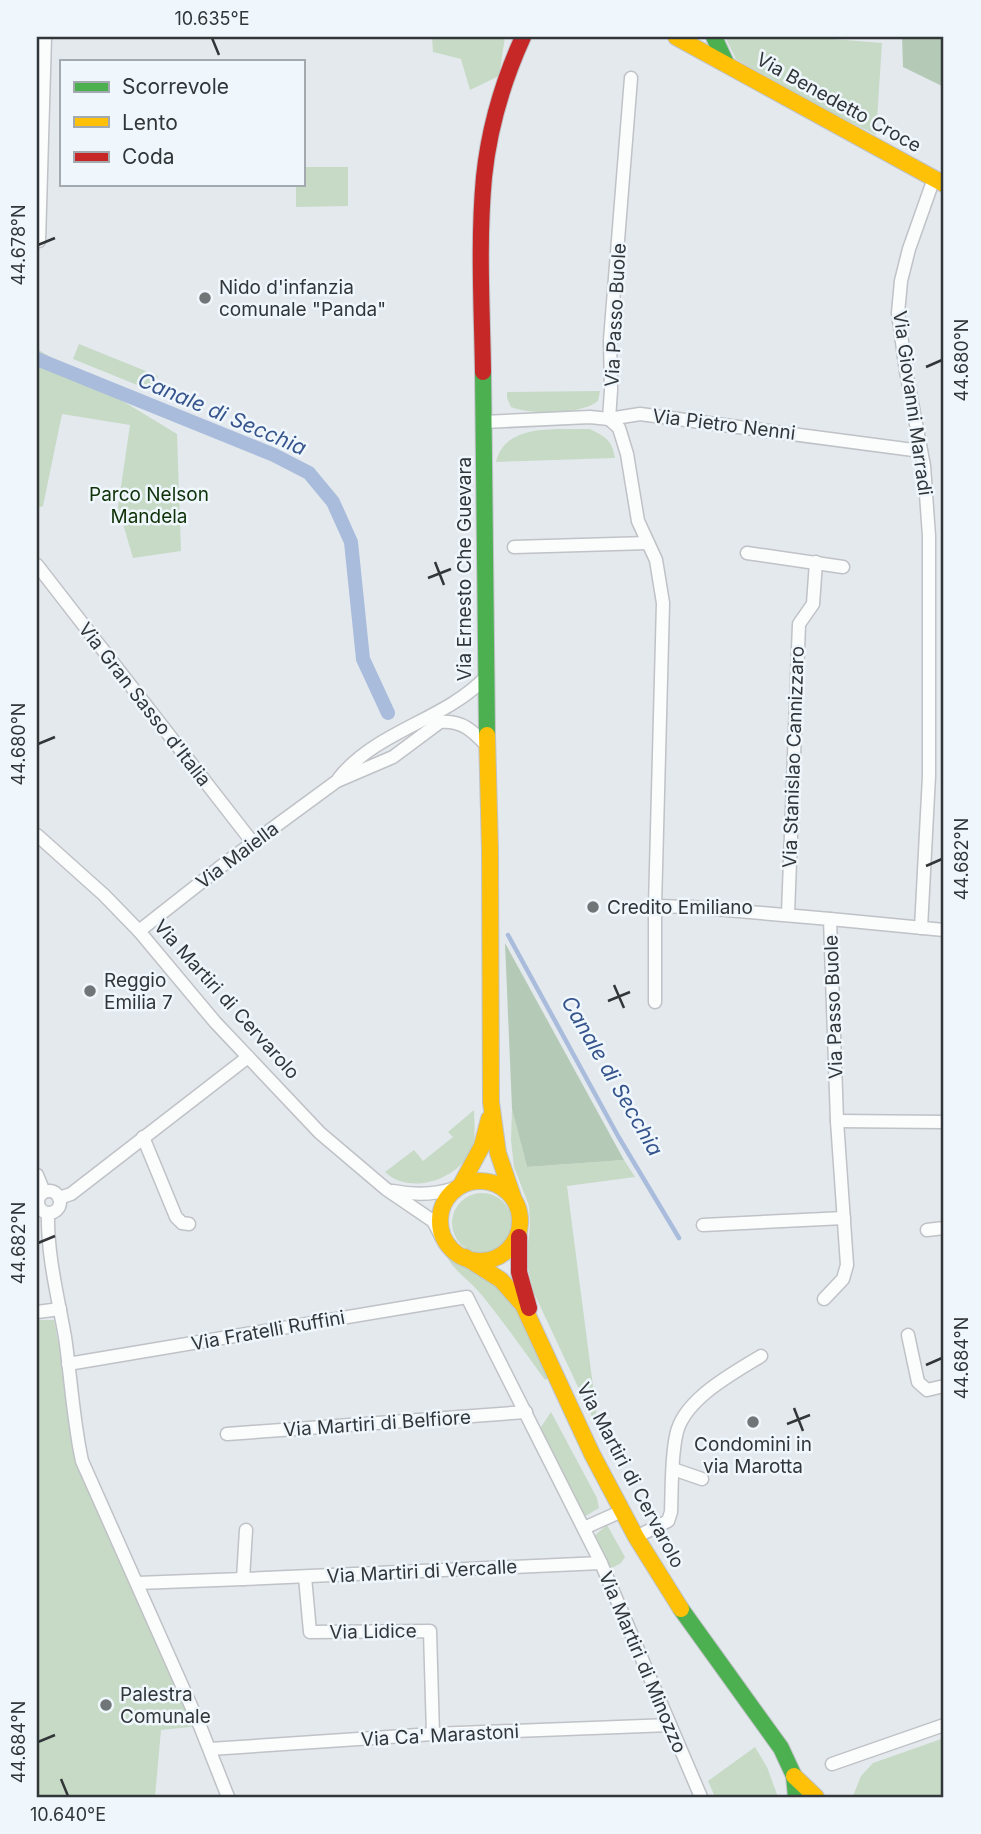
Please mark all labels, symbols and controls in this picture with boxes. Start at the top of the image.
text: 10.635°E [174,8,250,29]
street label: Via Benedetto Croce [752,48,925,157]
legend [60,60,304,186]
text: Scorrevole [122,74,229,99]
text: Lento [122,110,178,135]
text: Coda [122,144,175,169]
text: 44.678°N [8,204,29,286]
street label: Via Passo Buole [600,242,631,388]
place label: Nido d'infanzia comunale "Panda" [219,276,386,321]
marker: Nido d'infanzia comunale "Panda" [197,290,213,306]
street label: Via Giovanni Marradi [888,309,937,497]
text: 44.680°N [951,319,972,401]
water label: Canale di Secchia [134,367,310,460]
street label: Via Pietro Nenni [651,404,797,445]
street label: Via Ernesto Che Guevara [453,457,476,681]
park label: Parco Nelson Mandela [89,483,209,528]
street label: Via Gran Sasso d'Italia [74,618,216,791]
street label: Via Stanislao Cannizzaro [778,646,809,868]
text: 44.680°N [8,703,29,785]
street label: Via Maiella [192,817,283,894]
text: 44.682°N [951,818,972,900]
place label: Credito Emiliano [607,896,753,919]
marker: Credito Emiliano [585,899,601,915]
street label: Via Martiri di Cervarolo [149,915,304,1084]
street label: Via Passo Buole [819,935,848,1079]
place label: Reggio Emilia 7 [104,969,173,1014]
marker: Reggio Emilia 7 [82,983,98,999]
water label: Canale di Secchia [556,991,668,1160]
text: 44.682°N [8,1202,29,1284]
street label: Via Fratelli Ruffini [189,1306,347,1355]
text: 44.684°N [951,1317,972,1399]
street label: Via Martiri di Cervarolo [572,1379,689,1572]
street label: Via Martiri di Belfiore [283,1405,472,1442]
marker: Condomini in via Marotta [745,1414,761,1430]
place label: Condomini in via Marotta [694,1433,812,1478]
street label: Via Martiri di Vercalle [326,1555,518,1588]
street label: Via Martiri di Minozzo [594,1568,691,1756]
street label: Via Lidice [329,1619,417,1644]
place label: Palestra Comunale [120,1683,211,1728]
marker: Palestra Comunale [98,1697,114,1713]
text: 44.684°N [8,1701,29,1783]
street label: Via Ca' Marastoni [360,1720,520,1751]
text: 10.640°E [30,1804,106,1825]

